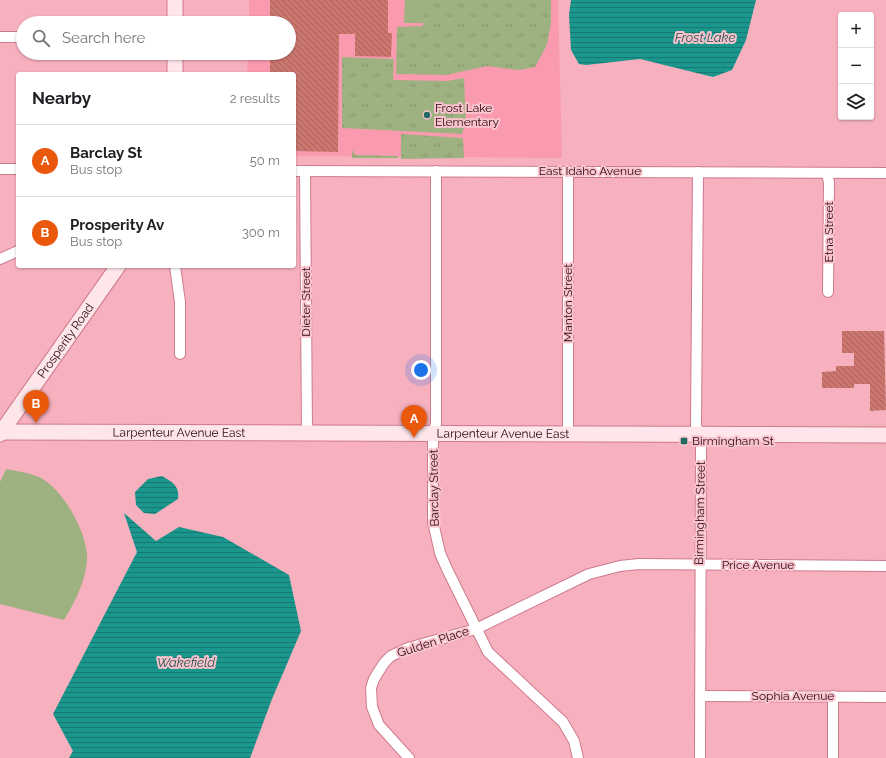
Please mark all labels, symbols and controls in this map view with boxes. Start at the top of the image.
map controls [838,12,874,120]
button: + [838,12,874,48]
search box [16,16,296,60]
icon: search [30,27,52,49]
text: Search here [62,29,145,47]
water label: Frost Lake [675,30,735,45]
button: − [838,48,874,84]
button: layers [838,84,874,120]
text: Nearby [32,88,91,108]
text: 2 results [230,91,280,106]
place label: Frost Lake Elementary [435,101,499,129]
marker: Frost Lake Elementary [422,110,432,120]
text: Barclay St [70,144,142,162]
text: A [41,153,49,168]
text: 50 m [250,153,280,168]
text: Bus stop [70,162,122,177]
street label: East Idaho Avenue [539,164,641,178]
street label: Etna Street [822,201,836,263]
text: Prosperity Av [70,216,164,234]
text: B [41,225,49,240]
text: 300 m [242,225,280,240]
text: Bus stop [70,234,122,249]
street label: Manton Street [561,264,575,342]
street label: Dieter Street [299,267,313,337]
street label: Prosperity Road [35,301,96,381]
your location [411,360,431,380]
pin: B [23,390,49,423]
pin: A [401,405,427,438]
street label: Larpenteur Avenue East [113,425,245,440]
street label: Larpenteur Avenue East [437,426,569,441]
place label: Birmingham St [692,434,774,448]
marker: Birmingham St [679,436,689,446]
street label: Barclay Street [426,449,442,527]
street label: Birmingham Street [692,461,708,565]
street label: Price Avenue [722,558,794,572]
street label: Gulden Place [395,624,471,660]
water label: Wakefield [157,655,215,670]
street label: Sophia Avenue [752,689,834,703]

